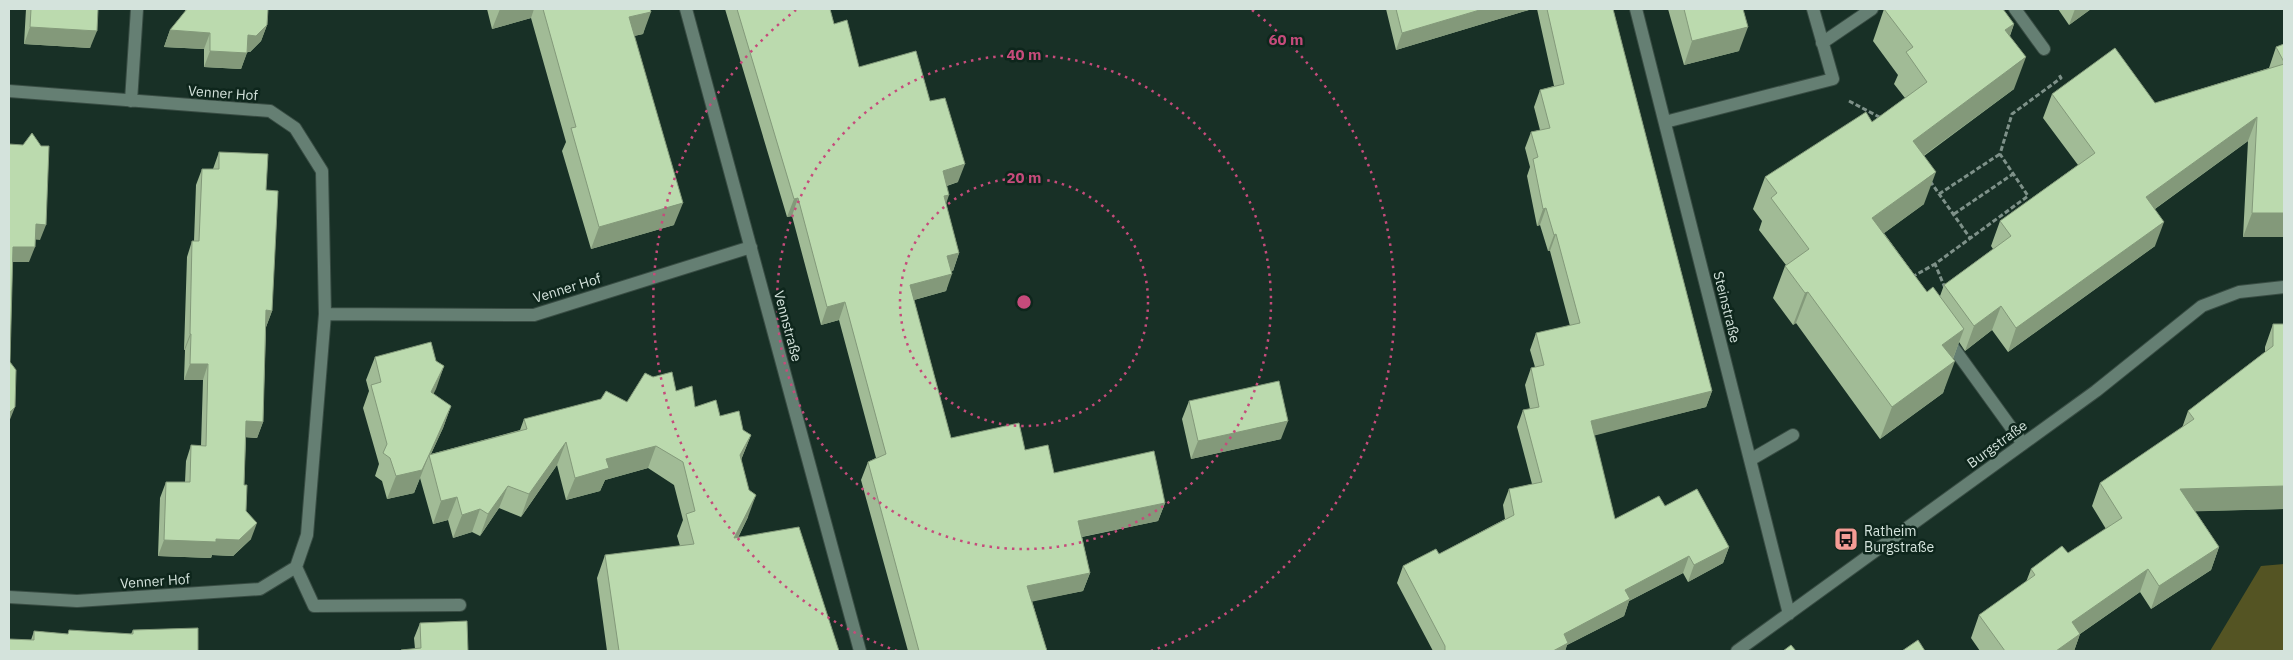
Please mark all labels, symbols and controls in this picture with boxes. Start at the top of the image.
text: 60 m [1269,30,1303,49]
text: 40 m [1007,45,1041,64]
street label: Venner Hof [187,82,259,104]
text: 20 m [1007,168,1041,187]
street label: Venner Hof [531,269,604,307]
street label: Steinstraße [1709,269,1745,345]
street label: Vennstraße [770,289,806,364]
centre of rings [1015,293,1033,311]
street label: Burgstraße [1963,416,2031,472]
place label: Ratheim Burgstraße [1864,522,1934,556]
bus stop icon: Ratheim Burgstraße [1833,526,1859,552]
street label: Venner Hof [119,570,191,592]

